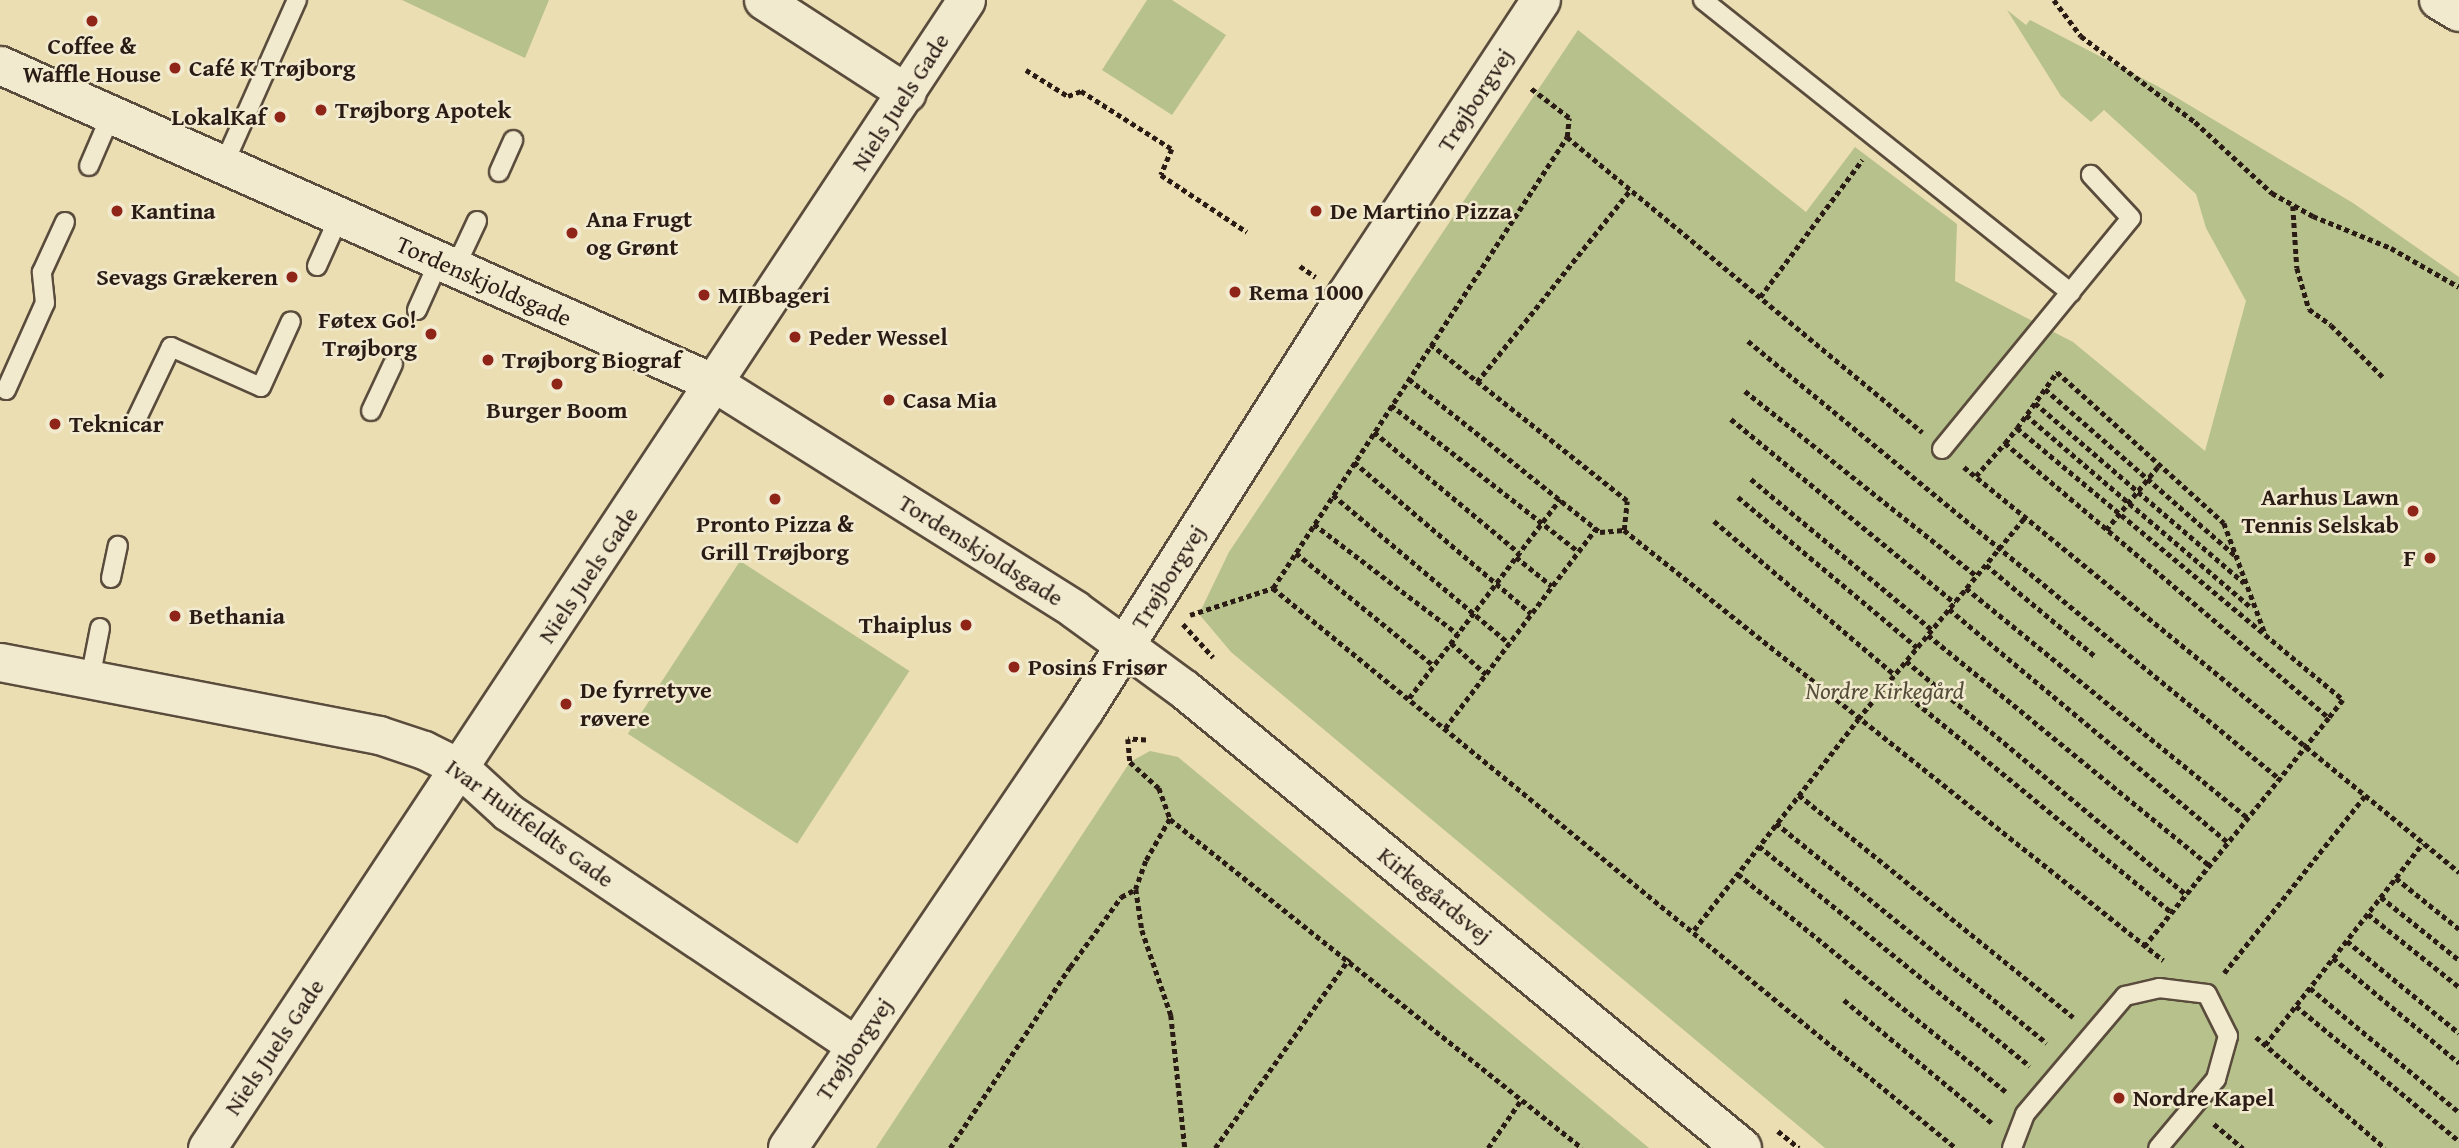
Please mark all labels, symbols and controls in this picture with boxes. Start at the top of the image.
marker: Coffee & Waffle House [84,13,100,29]
street label: Niels Juels Gade [845,28,955,176]
place label: Coffee & Waffle House [23,32,161,88]
street label: Trøjborgvej [1431,43,1519,157]
place label: Café K Trøjborg [189,54,355,82]
marker: Café K Trøjborg [167,60,183,76]
place label: Trøjborg Apotek [335,96,511,124]
marker: Trøjborg Apotek [313,102,329,118]
place label: LokalKaf [172,103,266,131]
marker: LokalKaf [272,109,288,125]
place label: Kantina [131,197,216,225]
place label: De Martino Pizza [1330,197,1512,225]
marker: Kantina [109,203,125,219]
marker: De Martino Pizza [1308,203,1324,219]
place label: Ana Frugt og Grønt [586,205,692,261]
marker: Ana Frugt og Grønt [564,225,580,241]
street label: Tordenskjoldsgade [392,229,576,333]
place label: Sevags Grækeren [96,263,278,291]
marker: Sevags Grækeren [284,269,300,285]
place label: Rema 1000 [1249,278,1364,306]
place label: MIBbageri [718,281,830,309]
marker: Rema 1000 [1227,284,1243,300]
marker: MIBbageri [696,287,712,303]
place label: Føtex Go! Trøjborg [318,306,417,362]
place label: Peder Wessel [809,323,948,351]
marker: Føtex Go! Trøjborg [423,326,439,342]
marker: Peder Wessel [787,329,803,345]
place label: Trøjborg Biograf [502,346,681,374]
marker: Trøjborg Biograf [480,352,496,368]
marker: Burger Boom [549,376,565,392]
place label: Casa Mia [903,386,997,414]
marker: Casa Mia [881,392,897,408]
place label: Burger Boom [486,396,628,424]
place label: Teknicar [69,410,164,438]
marker: Teknicar [47,416,63,432]
place label: Aarhus Lawn Tennis Selskab [2241,483,2399,539]
street label: Tordenskjoldsgade [893,488,1069,612]
marker: Pronto Pizza & Grill Trøjborg [767,491,783,507]
street label: Niels Juels Gade [532,501,644,649]
marker: Aarhus Lawn Tennis Selskab [2405,503,2421,519]
place label: Pronto Pizza & Grill Trøjborg [696,510,854,566]
street label: Trøjborgvej [1125,519,1211,635]
place label: F [2404,544,2416,572]
marker: F [2422,550,2438,566]
place label: Bethania [189,602,285,630]
marker: Bethania [167,608,183,624]
place label: Thaiplus [859,611,952,639]
marker: Thaiplus [958,617,974,633]
place label: Posins Frisør [1028,653,1167,681]
marker: Posins Frisør [1006,659,1022,675]
place label: De fyrretyve røvere [580,676,712,732]
park label: Nordre Kirkegård [1806,677,1964,705]
marker: De fyrretyve røvere [558,696,574,712]
street label: Ivar Huitfeldts Gade [440,752,620,894]
street label: Kirkegårdsvej [1372,840,1498,950]
street label: Niels Juels Gade [218,973,330,1121]
street label: Trøjborgvej [809,992,899,1106]
place label: Nordre Kapel [2133,1084,2274,1112]
marker: Nordre Kapel [2111,1090,2127,1106]

